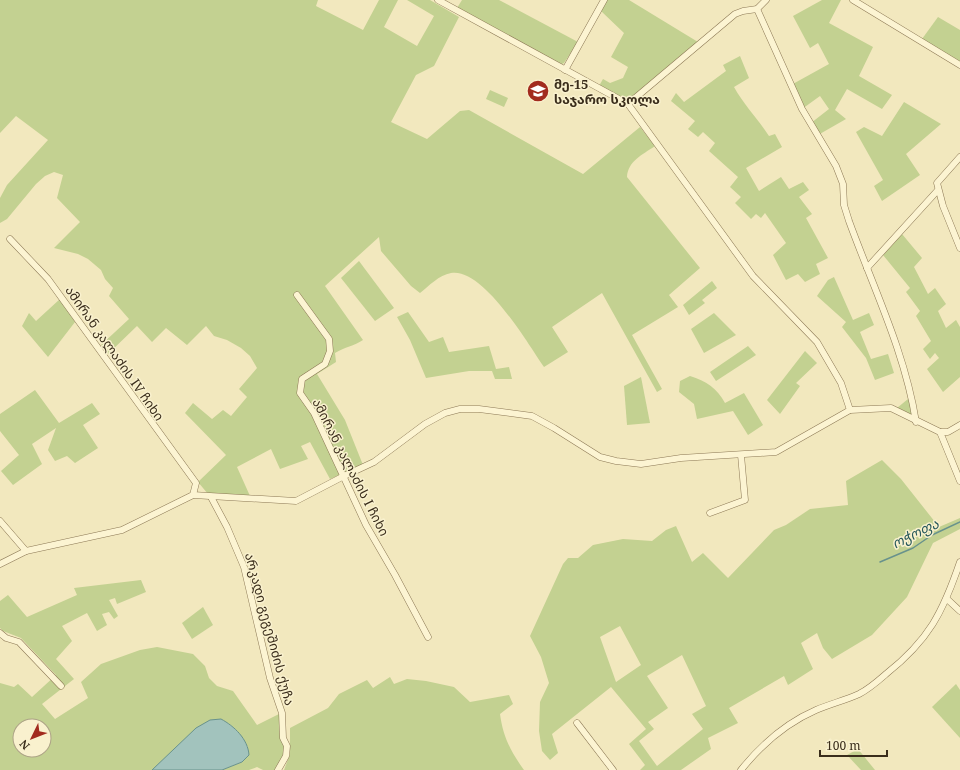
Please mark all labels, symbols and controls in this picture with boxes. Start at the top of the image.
place label: მე-15 საჯარო სკოლა [554,75,660,108]
school or university icon: მე-15 საჯარო სკოლა [525,78,551,104]
street label: ამირან კალაძის IV ჩიხი [61,282,169,424]
street label: ამირან კალაძის I ჩიხი [308,395,394,539]
water label: ოჭოფა [888,513,942,552]
street label: არკადი გეგეშიძის ქუჩა [241,551,299,707]
north arrow [12,718,52,758]
scale bar [820,732,887,758]
text: N [16,737,33,753]
text: 100 m [826,737,861,754]

